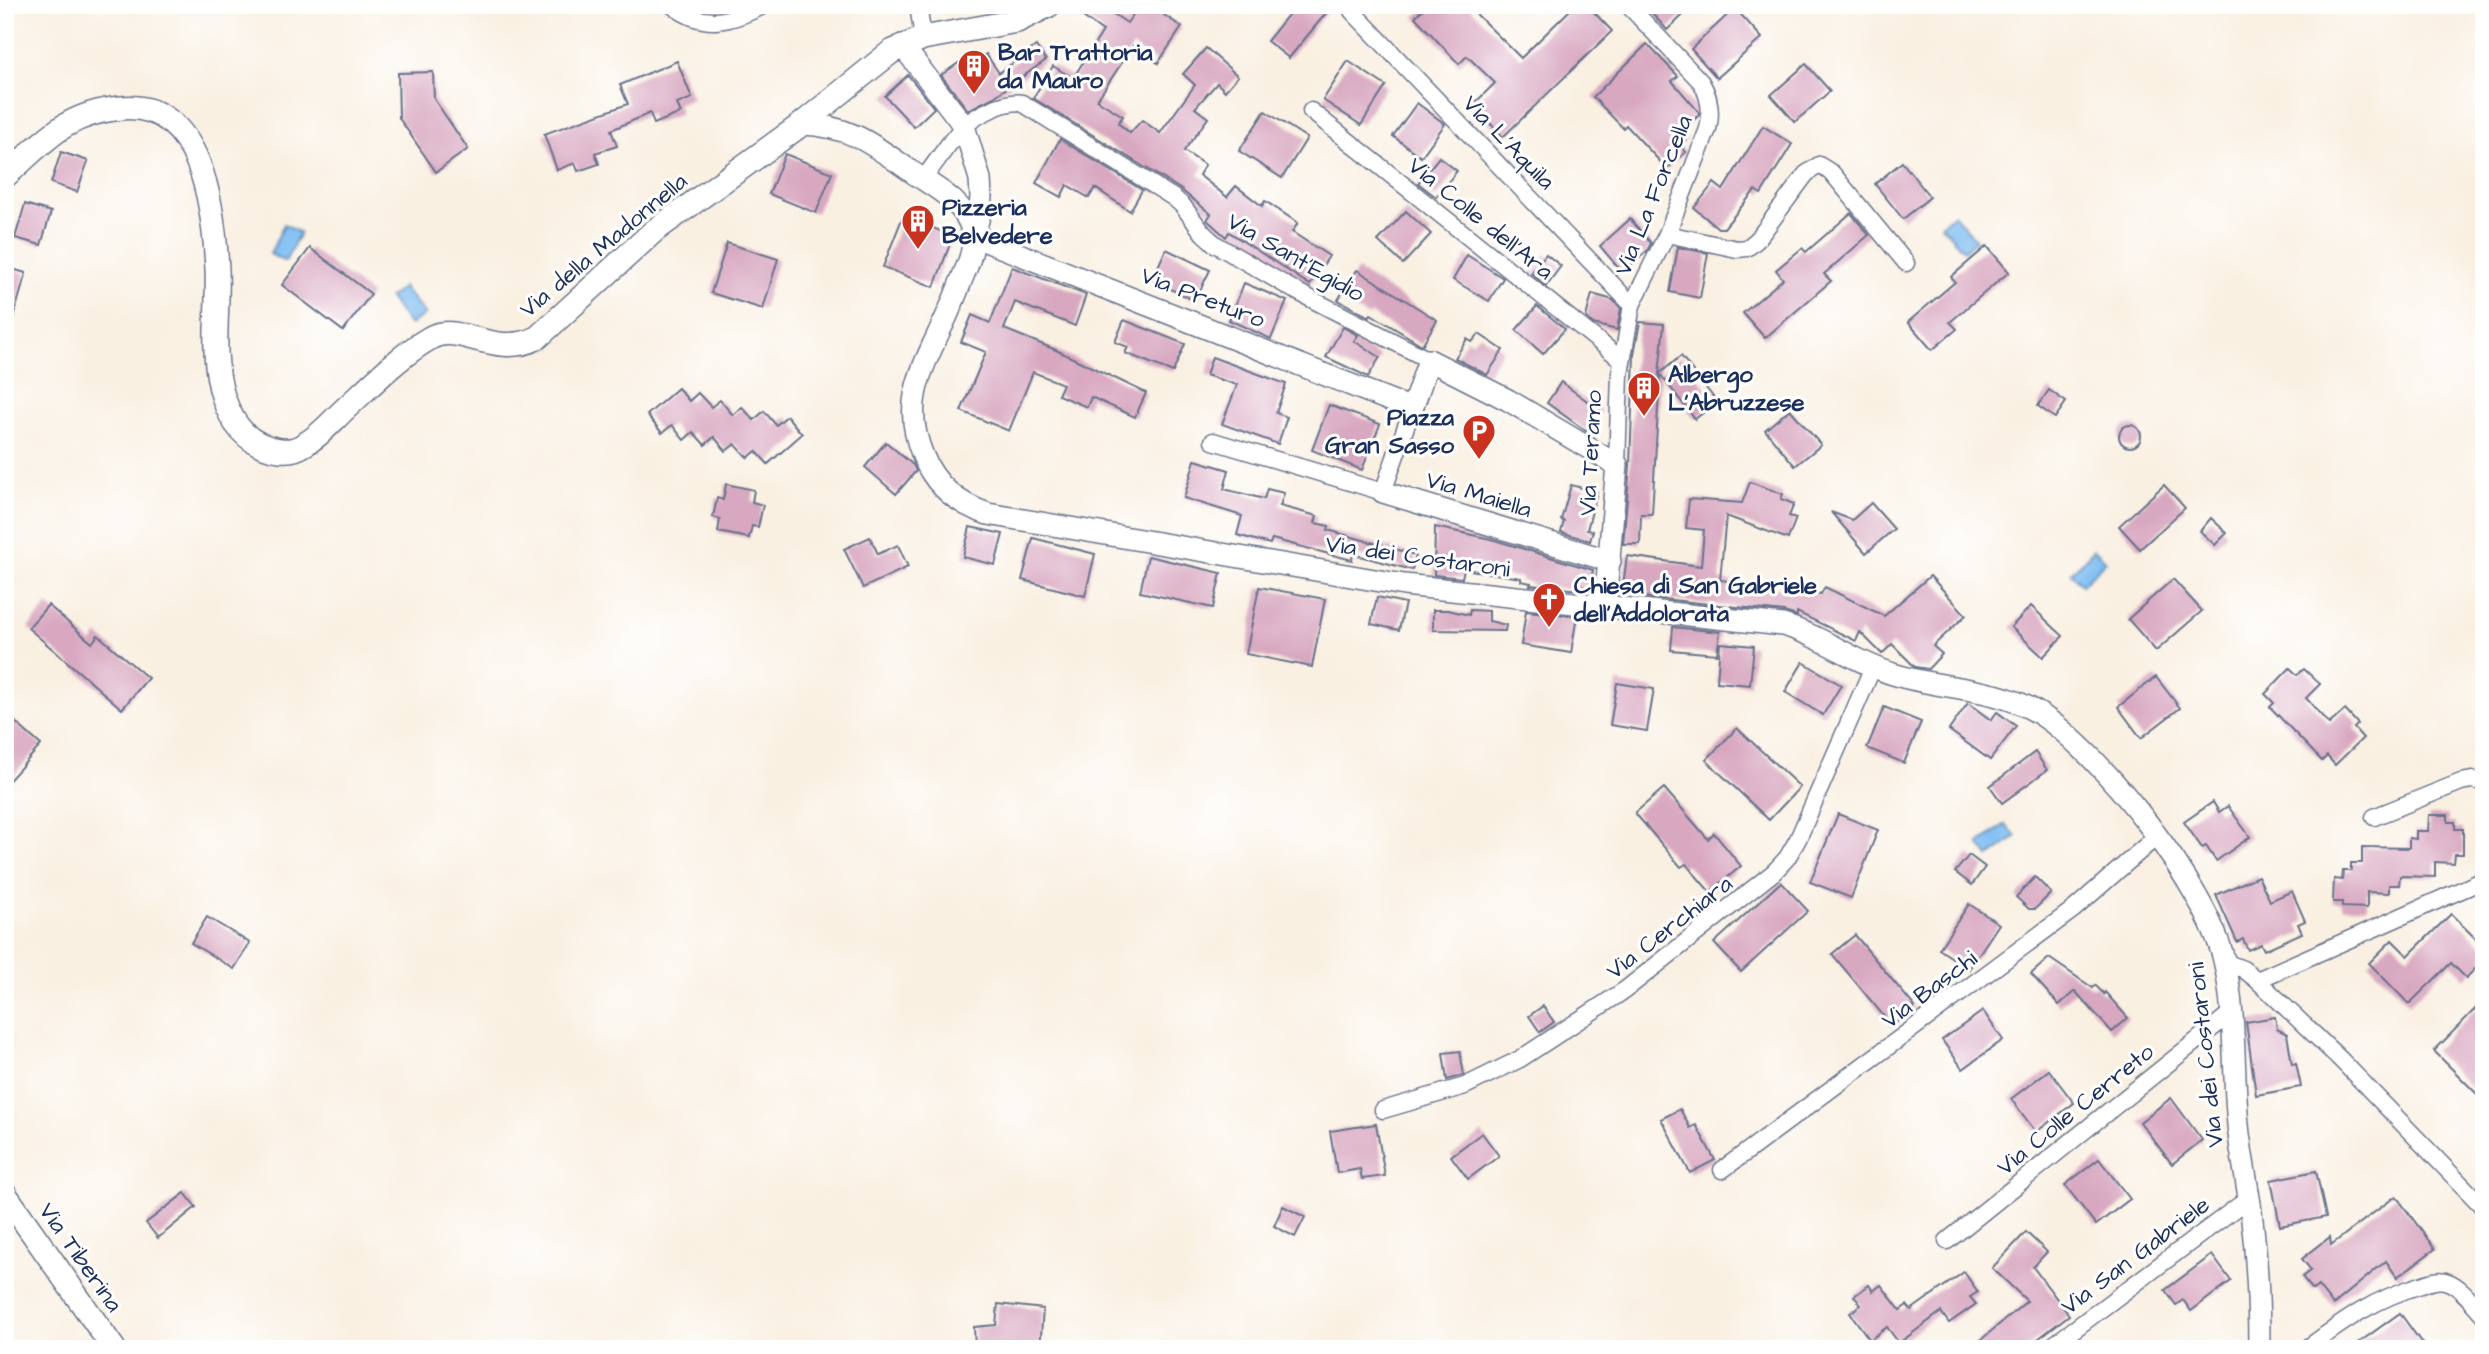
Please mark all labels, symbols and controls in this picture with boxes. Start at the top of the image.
place label: Bar Trattoria da Mauro [997,36,1153,98]
building icon: Bar Trattoria da Mauro [955,47,993,96]
street label: Via L'Aquila [1454,88,1562,198]
street label: Via La Forcella [1606,110,1702,281]
street label: Via Colle dell'Ara [1400,149,1561,288]
street label: Via della Madonnella [512,165,695,326]
place label: Pizzeria Belvedere [942,191,1053,253]
building icon: Pizzeria Belvedere [899,202,937,251]
street label: Via Sant'Egidio [1220,205,1371,312]
street label: Via Preturo [1136,259,1270,337]
place label: Albergo L'Abruzzese [1668,358,1805,420]
building icon: Albergo L'Abruzzese [1625,369,1663,418]
street label: Via Teramo [1571,389,1611,517]
place label: Piazza Gran Sasso [1325,401,1455,463]
parking icon: Piazza Gran Sasso [1460,412,1498,461]
street label: Via Maiella [1422,463,1536,527]
street label: Via dei Costaroni [1323,527,1513,587]
place label: Chiesa di San Gabriele dell'Addolorata [1573,569,1817,631]
church icon: Chiesa di San Gabriele dell'Addolorata [1530,580,1568,629]
street label: Via Cerchiara [1599,868,1740,988]
street label: Via Baschi [1874,942,1985,1037]
street label: Via dei Costaroni [2179,960,2233,1149]
street label: Via Colle Cerreto [1990,1035,2162,1184]
street label: Via San Gabriele [2054,1188,2217,1323]
street label: Via Tiberina [30,1196,130,1319]

